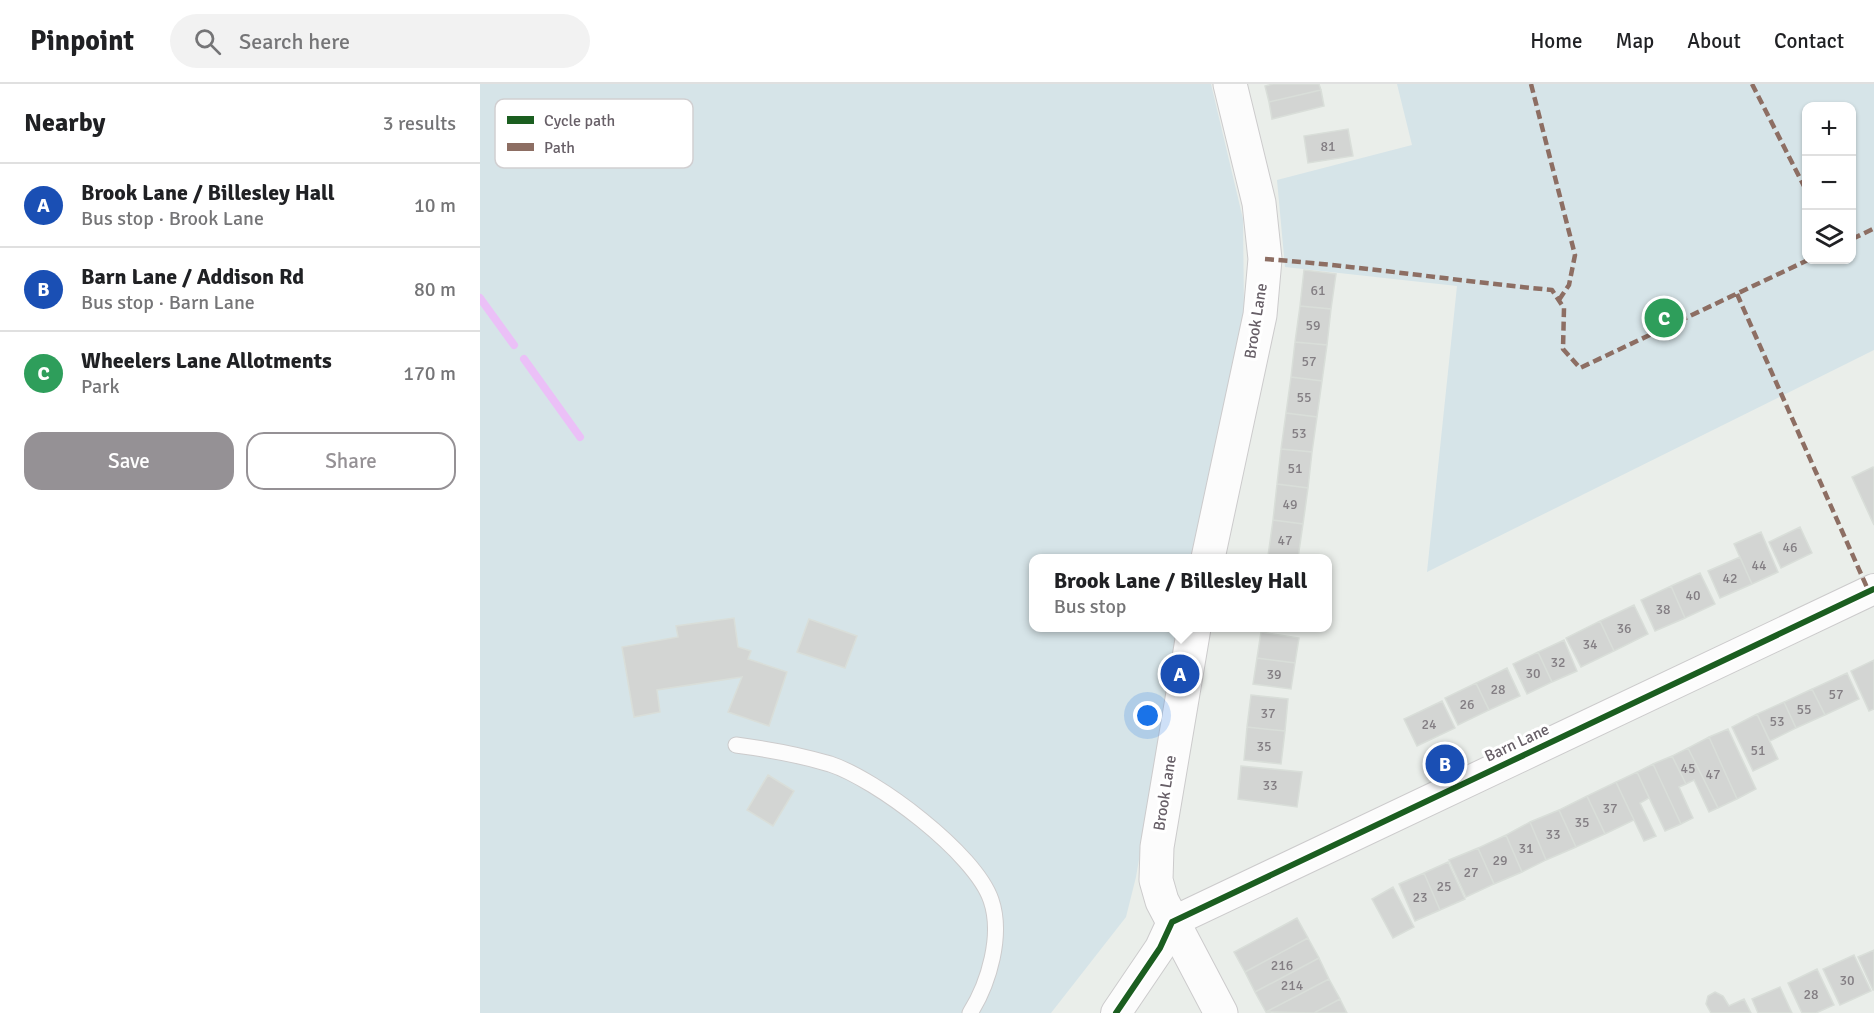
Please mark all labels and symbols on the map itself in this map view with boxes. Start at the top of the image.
legend [495,99,693,168]
text: Cycle path [544,111,615,131]
text: Path [544,138,575,158]
house number: 81 [1320,138,1336,155]
street label: Brook Lane [1240,282,1272,360]
house number: 61 [1310,282,1326,299]
pin: C [1644,296,1684,340]
house number: 59 [1305,317,1321,334]
house number: 57 [1301,353,1317,370]
house number: 55 [1296,389,1312,406]
house number: 53 [1291,425,1307,442]
house number: 51 [1287,460,1303,477]
house number: 49 [1282,496,1298,513]
house number: 47 [1277,532,1293,549]
house number: 46 [1782,539,1798,556]
house number: 44 [1751,557,1767,574]
house number: 42 [1722,570,1738,587]
house number: 40 [1685,587,1701,604]
house number: 38 [1655,601,1671,618]
house number: 36 [1616,620,1632,637]
house number: 34 [1582,636,1598,653]
pin: A [1160,652,1200,696]
house number: 32 [1550,654,1566,671]
house number: 30 [1525,665,1541,682]
house number: 39 [1266,666,1282,683]
house number: 28 [1490,681,1506,698]
house number: 57 [1828,686,1844,703]
house number: 26 [1459,696,1475,713]
your location [1133,701,1162,730]
house number: 55 [1796,701,1812,718]
house number: 37 [1260,705,1276,722]
house number: 53 [1769,713,1785,730]
house number: 24 [1421,716,1437,733]
street label: Barn Lane [1482,719,1552,767]
house number: 35 [1256,738,1272,755]
pin: B [1426,742,1464,786]
house number: 51 [1750,742,1766,759]
street label: Brook Lane [1149,754,1181,832]
house number: 45 [1680,760,1696,777]
house number: 47 [1705,766,1721,783]
house number: 33 [1262,777,1278,794]
house number: 37 [1602,800,1618,817]
house number: 35 [1574,814,1590,831]
house number: 33 [1545,826,1561,843]
house number: 31 [1518,840,1534,857]
house number: 29 [1492,852,1508,869]
house number: 27 [1463,864,1479,881]
house number: 25 [1436,878,1452,895]
house number: 23 [1412,889,1428,906]
house number: 216 [1271,957,1293,974]
house number: 30 [1839,972,1855,989]
house number: 214 [1281,977,1304,994]
house number: 28 [1803,986,1819,1003]

